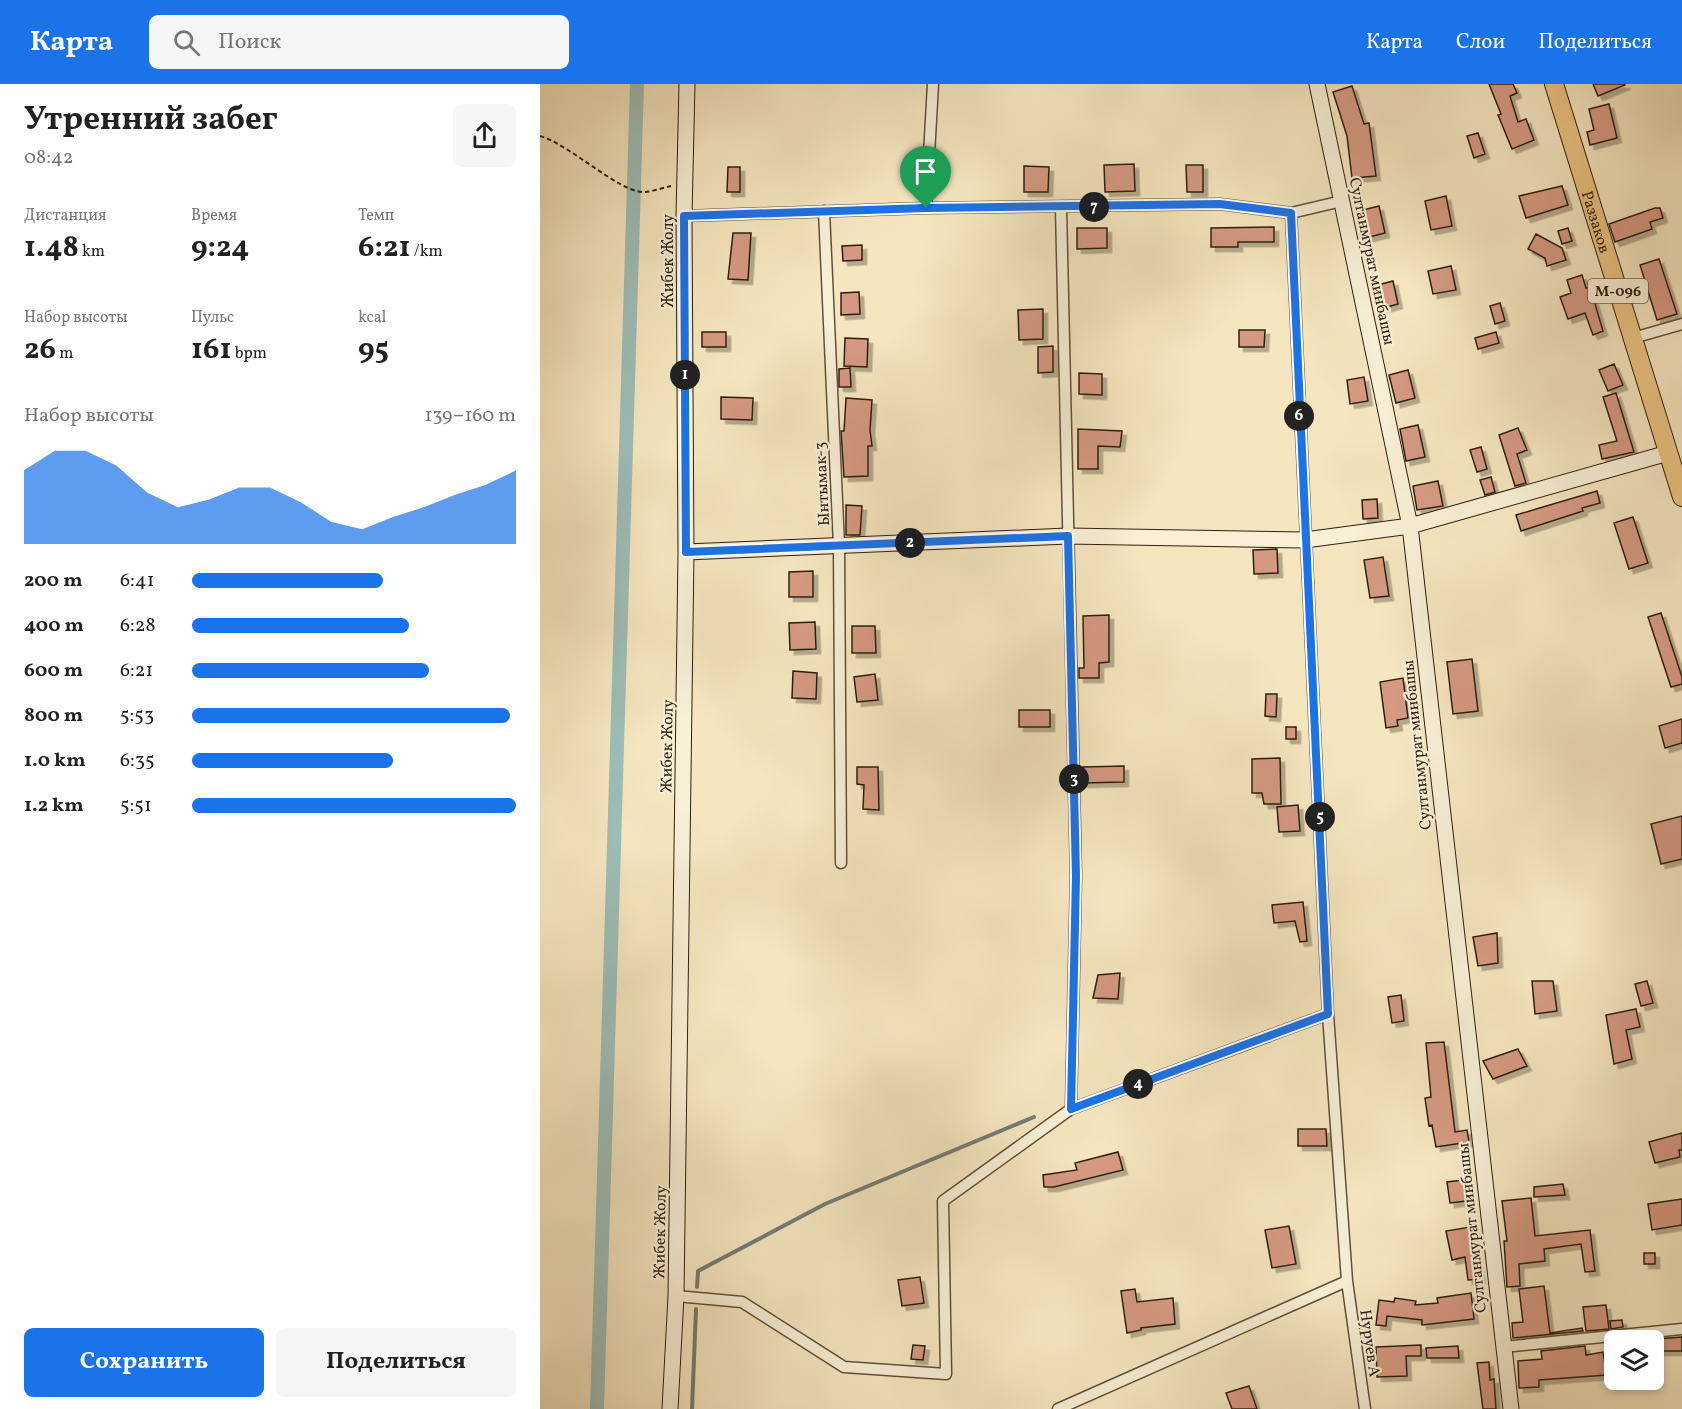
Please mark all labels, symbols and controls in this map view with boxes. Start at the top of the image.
search box [149,15,569,69]
text: Карта [30,23,113,62]
icon: search [170,26,203,59]
text: Поиск [218,27,281,58]
text: Карта [1366,28,1423,57]
text: Слои [1456,28,1505,57]
text: Поделиться [1538,28,1652,57]
text: Утренний забег [24,98,278,144]
button: share [453,104,516,167]
text: 08:42 [24,144,74,172]
pin [900,146,951,208]
icon: arrive [909,155,942,188]
street label: Султанмурат минбашы [1343,176,1400,347]
street label: Раззаков [1575,188,1615,256]
pin: 7 [1079,192,1109,222]
text: 7 [1090,196,1098,218]
text: Дистанция [24,205,106,227]
text: Время [191,205,237,227]
text: Темп [358,205,394,227]
street label: Жибек Жолу [658,214,680,308]
text: 1.48 [24,227,79,269]
text: 9:24 [191,227,249,269]
text: 6:21 [358,227,411,269]
text: km [79,241,105,263]
text: /km [411,241,443,263]
road number: М-096 [1588,279,1648,303]
text: Набор высоты [24,307,128,329]
text: Пульс [191,307,234,329]
text: kcal [358,307,386,329]
text: 26 [24,329,56,371]
text: 161 [191,329,232,371]
text: 95 [358,329,389,371]
text: m [56,343,73,365]
text: bpm [232,343,267,365]
pin: 1 [670,360,700,390]
text: 1 [682,364,688,386]
pin: 6 [1284,401,1314,431]
text: Набор высоты [24,402,154,430]
text: 139–160 m [424,402,516,430]
text: 6 [1295,405,1303,427]
street label: Ынтымак-3 [810,441,836,527]
pin: 2 [895,528,925,558]
text: 2 [906,532,914,554]
text: 200 m [24,567,82,595]
text: 6:41 [120,567,155,595]
text: 400 m [24,612,84,640]
text: 6:28 [120,612,156,640]
text: 600 m [24,657,83,685]
text: 6:21 [120,657,153,685]
street label: Султанмурат минбашы [1398,659,1438,831]
street label: Жибек Жолу [656,699,680,793]
text: 800 m [24,702,83,730]
text: 5:53 [120,702,154,730]
text: 1.0 km [24,747,86,775]
text: 6:35 [120,747,155,775]
pin: 3 [1059,764,1089,794]
text: 3 [1070,768,1078,790]
text: 1.2 km [24,792,84,820]
text: 5:51 [120,792,152,820]
pin: 5 [1305,802,1335,832]
text: 5 [1316,806,1324,828]
pin: 4 [1123,1069,1153,1099]
text: 4 [1133,1073,1143,1095]
street label: Султанмурат минбашы [1453,1142,1493,1314]
street label: Жибек Жолу [649,1185,673,1279]
street label: Нуруев А [1353,1308,1385,1378]
button: Сохранить [24,1328,264,1397]
button: Поделиться [276,1328,516,1397]
map controls [1604,1330,1664,1390]
button: layers [1604,1330,1664,1390]

